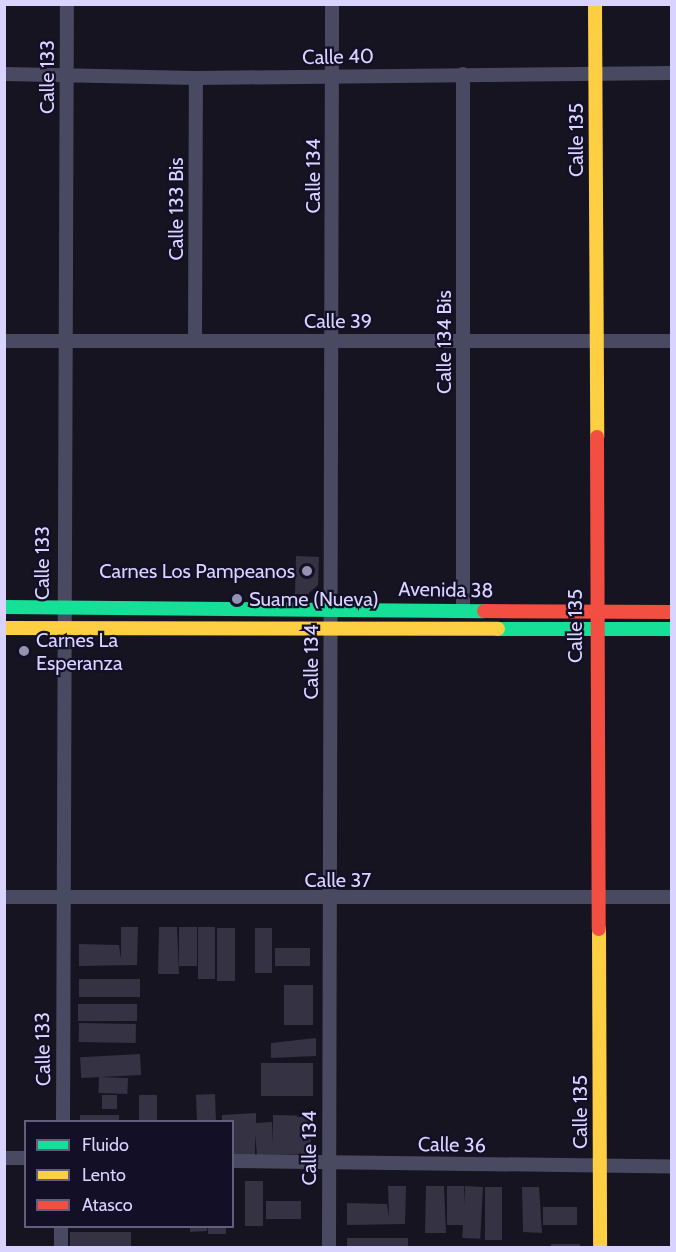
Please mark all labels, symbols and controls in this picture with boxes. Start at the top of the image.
street label: Calle 133 [35,40,59,114]
street label: Calle 40 [302,44,374,70]
street label: Calle 135 [564,103,588,177]
street label: Calle 134 [301,139,325,213]
street label: Calle 133 Bis [164,158,188,260]
street label: Calle 134 Bis [432,290,456,394]
street label: Calle 39 [304,309,372,333]
street label: Calle 133 [30,526,54,600]
place label: Carnes Los Pampeanos [99,559,295,583]
marker: Carnes Los Pampeanos [300,564,314,578]
street label: Avenida 38 [398,577,494,603]
place label: Suame (Nueva) [249,587,379,611]
street label: Calle 135 [563,589,587,663]
marker: Suame (Nueva) [230,592,244,606]
street label: Calle 134 [299,625,323,699]
place label: Carnes La Esperanza [36,628,123,675]
marker: Carnes La Esperanza [17,644,31,658]
street label: Calle 37 [305,868,371,892]
street label: Calle 133 [30,1012,56,1086]
street label: Calle 135 [568,1075,592,1149]
street label: Calle 134 [297,1111,321,1185]
legend [24,1120,234,1228]
street label: Calle 36 [418,1132,486,1158]
text: Fluido [82,1134,129,1156]
text: Lento [82,1164,126,1186]
text: Atasco [82,1194,133,1216]

